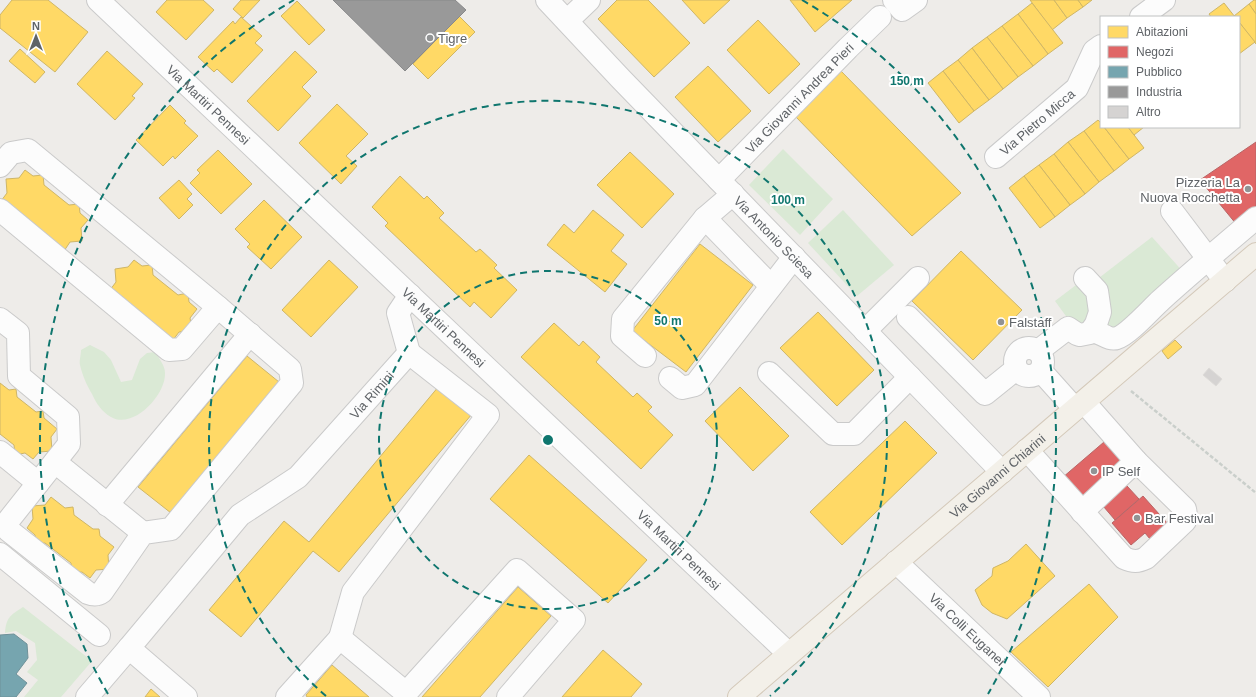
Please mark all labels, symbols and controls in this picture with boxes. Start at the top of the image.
north arrow [16,16,56,56]
legend [1100,16,1240,128]
text: N [32,20,40,32]
text: Abitazioni [1136,25,1188,39]
place label: Tigre [438,31,467,46]
marker: Tigre [425,33,435,43]
street label: Via Giovanni Andrea Pieri [742,39,856,156]
text: Negozi [1136,45,1173,59]
street label: Via Martiri Pennesi [164,62,253,147]
text: Pubblico [1136,65,1182,79]
text: 150 m [890,74,924,88]
street label: Via Pietro Micca [997,85,1078,158]
text: Industria [1136,85,1182,99]
text: Altro [1136,105,1161,119]
place label: Pizzeria La Nuova Rocchetta [1140,175,1241,205]
marker: Pizzeria La Nuova Rocchetta [1243,184,1253,194]
street label: Via Antonio Sciesa [731,193,818,281]
text: 100 m [771,193,805,207]
street label: Via Martiri Pennesi [399,284,489,370]
text: 50 m [654,314,682,328]
place label: Falstaff [1009,315,1052,330]
marker: Falstaff [996,317,1006,327]
street label: Via Rimini [347,368,397,422]
street label: Via Giovanni Chiarini [946,431,1048,521]
centre of rings [541,433,555,447]
place label: IP Self [1102,464,1140,479]
marker: IP Self [1089,466,1099,476]
street label: Via Martiri Pennesi [634,507,724,593]
place label: Bar Festival [1145,511,1214,526]
marker: Bar Festival [1132,513,1142,523]
street label: Via Colli Euganei [926,590,1008,669]

